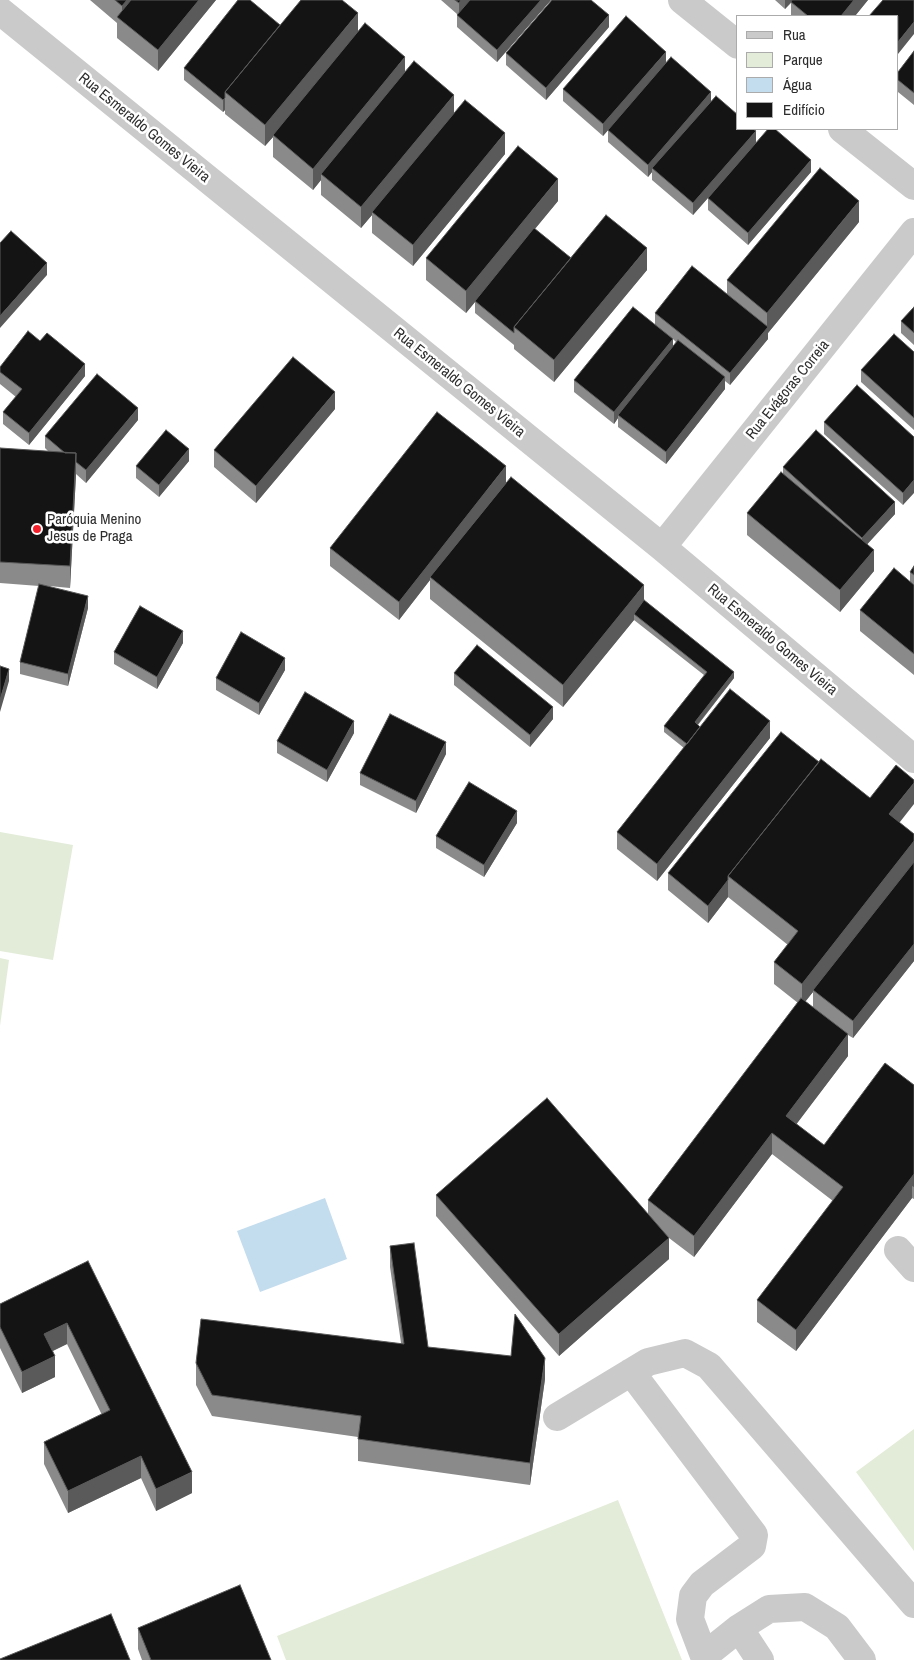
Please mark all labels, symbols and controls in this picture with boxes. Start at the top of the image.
legend [736,15,899,130]
text: Rua [783,24,806,45]
text: Parque [783,49,823,70]
street label: Rua Esmeraldo Gomes Vieira [75,69,213,187]
text: Água [783,74,812,95]
text: Edifício [783,99,825,120]
street label: Rua Esmeraldo Gomes Vieira [390,324,528,442]
street label: Rua Evágoras Correia [743,337,833,443]
place label: Paróquia Menino Jesus de Praga [47,511,141,546]
marker: Paróquia Menino Jesus de Praga [31,523,43,535]
street label: Rua Esmeraldo Gomes Vieira [703,580,841,700]

